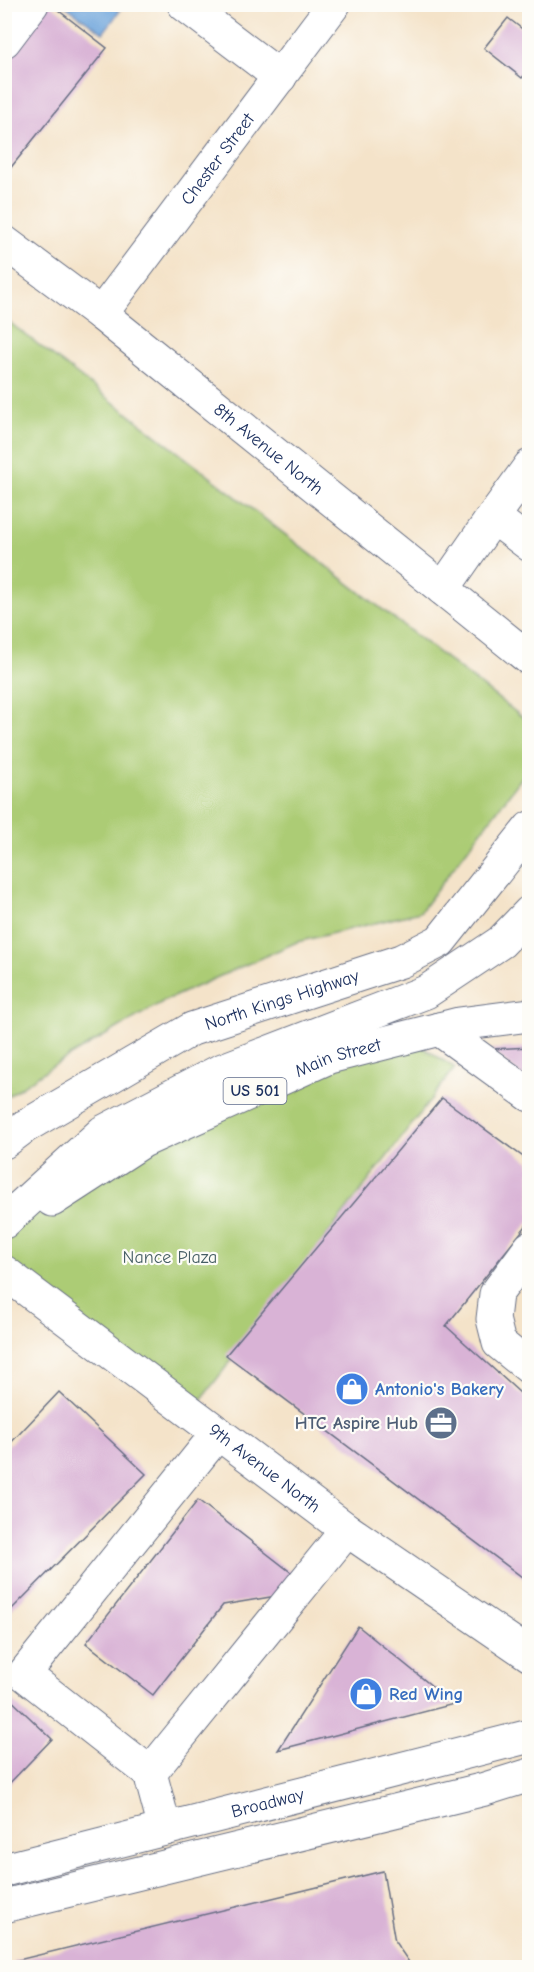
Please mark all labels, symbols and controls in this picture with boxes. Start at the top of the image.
street label: Chester Street [176,108,259,209]
street label: 8th Avenue North [210,399,328,499]
street label: North Kings Highway [202,965,362,1035]
street label: Main Street [292,1034,384,1082]
road number: US 501 [224,1078,286,1104]
park label: Nance Plaza [123,1247,217,1268]
shop icon: Antonio's Bakery [334,1371,370,1407]
place label: Antonio's Bakery [375,1379,504,1400]
office icon: HTC Aspire Hub [423,1405,459,1441]
place label: HTC Aspire Hub [295,1413,418,1434]
street label: 9th Avenue North [204,1419,325,1517]
shop icon: Red Wing [348,1676,384,1712]
place label: Red Wing [389,1684,463,1705]
street label: Broadway [229,1783,307,1822]

